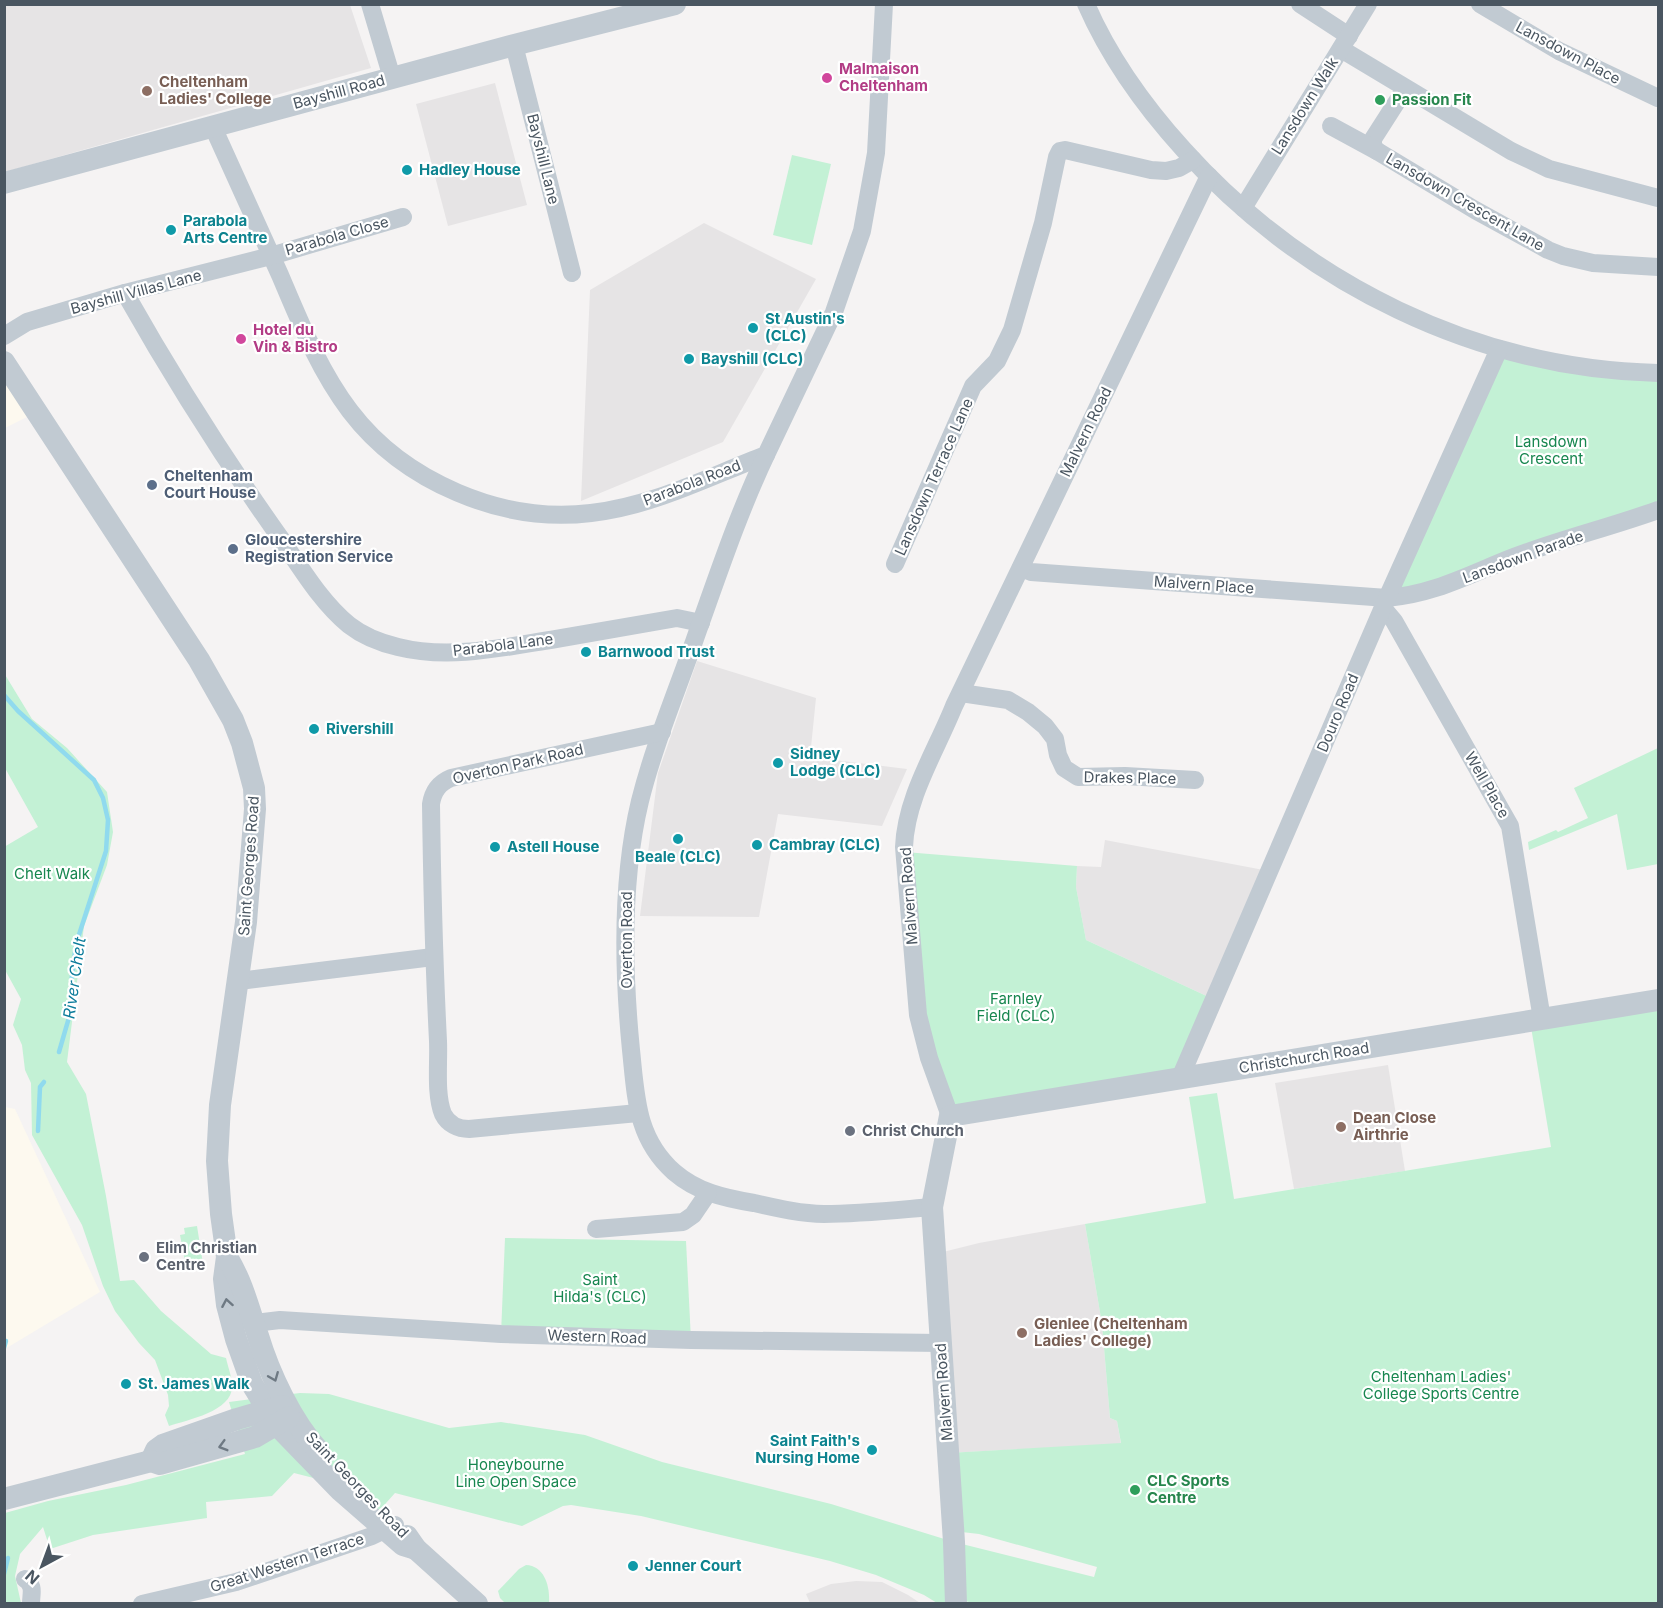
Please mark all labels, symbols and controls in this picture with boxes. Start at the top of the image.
street label: Lansdown Place [1513,17,1624,88]
street label: Lansdown Walk [1267,53,1343,158]
place label: Malmaison Cheltenham [839,59,928,95]
street label: Bayshill Road [291,70,387,113]
marker: Malmaison Cheltenham [820,71,834,85]
place label: Cheltenham Ladies' College [159,72,271,108]
marker: Cheltenham Ladies' College [140,84,154,98]
place label: Passion Fit [1392,90,1472,109]
marker: Passion Fit [1373,93,1387,107]
street label: Bayshill Lane [523,112,564,206]
street label: Lansdown Crescent Lane [1383,148,1548,255]
place label: Hadley House [419,160,521,179]
marker: Hadley House [400,163,414,177]
place label: Parabola Arts Centre [183,211,268,247]
street label: Parabola Close [283,212,391,259]
marker: Parabola Arts Centre [164,223,178,237]
street label: Bayshill Villas Lane [68,265,203,318]
place label: St Austin's (CLC) [765,309,845,345]
place label: Hotel du Vin & Bistro [253,320,338,356]
marker: St Austin's (CLC) [746,321,760,335]
marker: Hotel du Vin & Bistro [234,332,248,346]
place label: Bayshill (CLC) [701,349,803,368]
marker: Bayshill (CLC) [682,352,696,366]
street label: Malvern Road [1056,384,1116,480]
street label: Lansdown Terrace Lane [890,395,977,558]
park label: Lansdown Crescent [1515,432,1587,468]
street label: Parabola Road [640,455,743,510]
place label: Cheltenham Court House [164,466,256,502]
marker: Cheltenham Court House [145,478,159,492]
street label: Lansdown Parade [1460,526,1586,587]
place label: Gloucestershire Registration Service [245,530,393,566]
marker: Gloucestershire Registration Service [226,542,240,556]
street label: Malvern Place [1153,572,1255,597]
street label: Parabola Lane [452,629,554,660]
place label: Barnwood Trust [598,642,715,661]
marker: Barnwood Trust [579,645,593,659]
street label: Douro Road [1312,671,1363,755]
place label: Rivershill [326,719,394,738]
marker: Rivershill [307,722,321,736]
street label: Overton Park Road [451,739,585,788]
place label: Sidney Lodge (CLC) [790,744,881,780]
street label: Well Place [1461,748,1514,821]
marker: Sidney Lodge (CLC) [771,756,785,770]
street label: Drakes Place [1084,767,1176,788]
street label: Saint Georges Road [234,795,263,937]
marker: Beale (CLC) [671,832,685,846]
place label: Cambray (CLC) [769,835,880,854]
place label: Astell House [507,837,600,856]
marker: Cambray (CLC) [750,838,764,852]
marker: Astell House [488,840,502,854]
place label: Beale (CLC) [635,847,721,866]
street label: Malvern Road [896,847,921,945]
park label: Chelt Walk [14,864,91,883]
street label: Overton Road [617,891,636,989]
water label: River Chelt [58,935,90,1020]
park label: Farnley Field (CLC) [976,989,1056,1025]
street label: Christchurch Road [1237,1038,1370,1077]
place label: Dean Close Airthrie [1353,1108,1436,1144]
marker: Dean Close Airthrie [1334,1120,1348,1134]
place label: Christ Church [862,1121,964,1140]
marker: Christ Church [843,1124,857,1138]
place label: Elim Christian Centre [156,1238,257,1274]
marker: Elim Christian Centre [137,1250,151,1264]
park label: Saint Hilda's (CLC) [553,1270,647,1306]
one-way arrow [221,1298,234,1308]
place label: Glenlee (Cheltenham Ladies' College) [1034,1314,1188,1350]
street label: Western Road [547,1325,647,1348]
marker: Glenlee (Cheltenham Ladies' College) [1015,1326,1029,1340]
street label: Malvern Road [931,1343,956,1441]
park label: Cheltenham Ladies' College Sports Centre [1363,1367,1519,1403]
one-way arrow [267,1371,279,1382]
place label: St. James Walk [138,1374,250,1393]
marker: St. James Walk [119,1377,133,1391]
street label: Saint Georges Road [302,1428,413,1542]
place label: Saint Faith's Nursing Home [755,1431,860,1467]
one-way arrow [218,1439,229,1451]
marker: Saint Faith's Nursing Home [865,1443,879,1457]
park label: Honeybourne Line Open Space [455,1455,577,1491]
place label: CLC Sports Centre [1147,1471,1229,1507]
marker: CLC Sports Centre [1128,1483,1142,1497]
street label: Great Western Terrace [207,1529,366,1596]
north arrow [12,1536,72,1596]
place label: Jenner Court [645,1556,742,1575]
marker: Jenner Court [626,1559,640,1573]
text: N [21,1566,43,1589]

